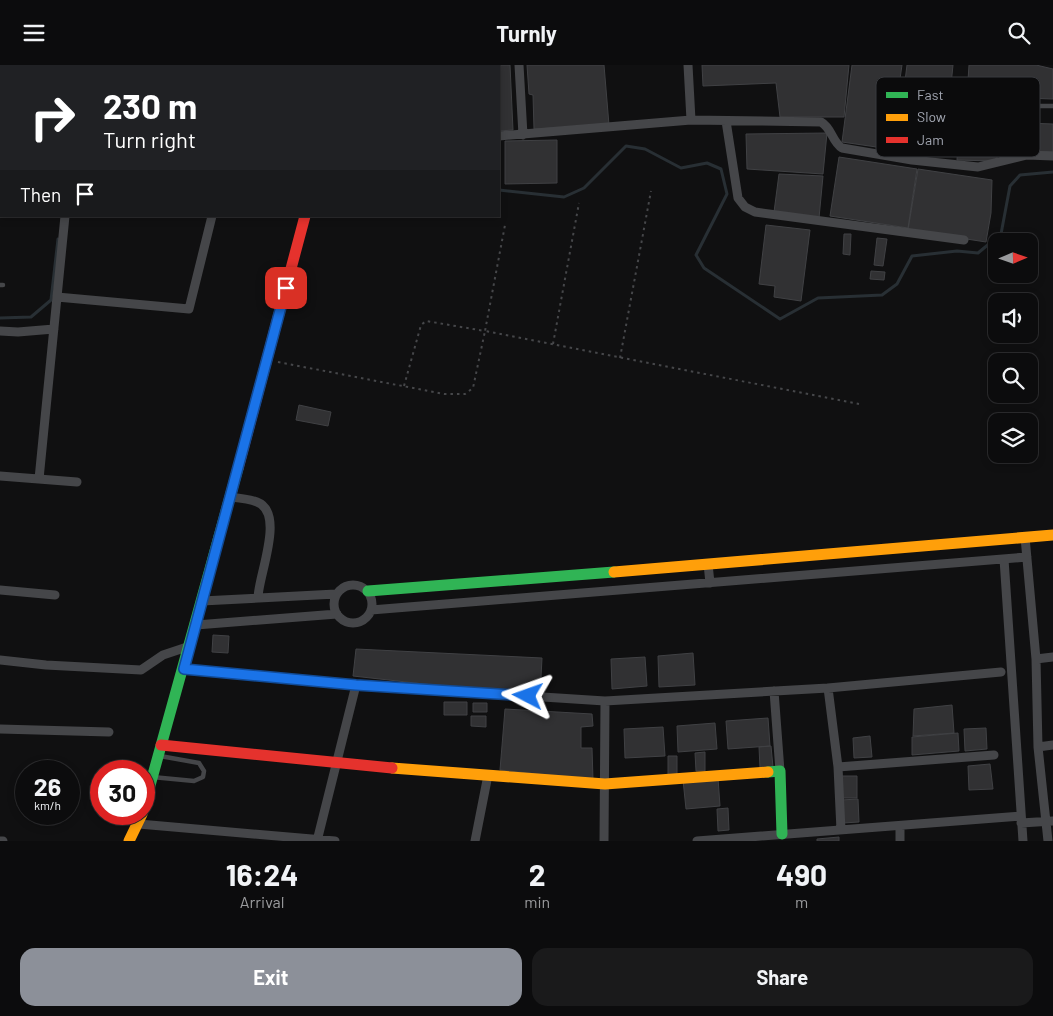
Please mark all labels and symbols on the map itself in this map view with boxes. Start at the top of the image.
legend [876,77,1040,157]
text: Fast [917,86,943,103]
text: Slow [917,108,946,125]
text: Jam [917,131,944,148]
north arrow [988,233,1038,283]
pin [265,267,307,309]
position arrow [501,669,553,721]
speed limit sign: 30 [90,760,155,825]

